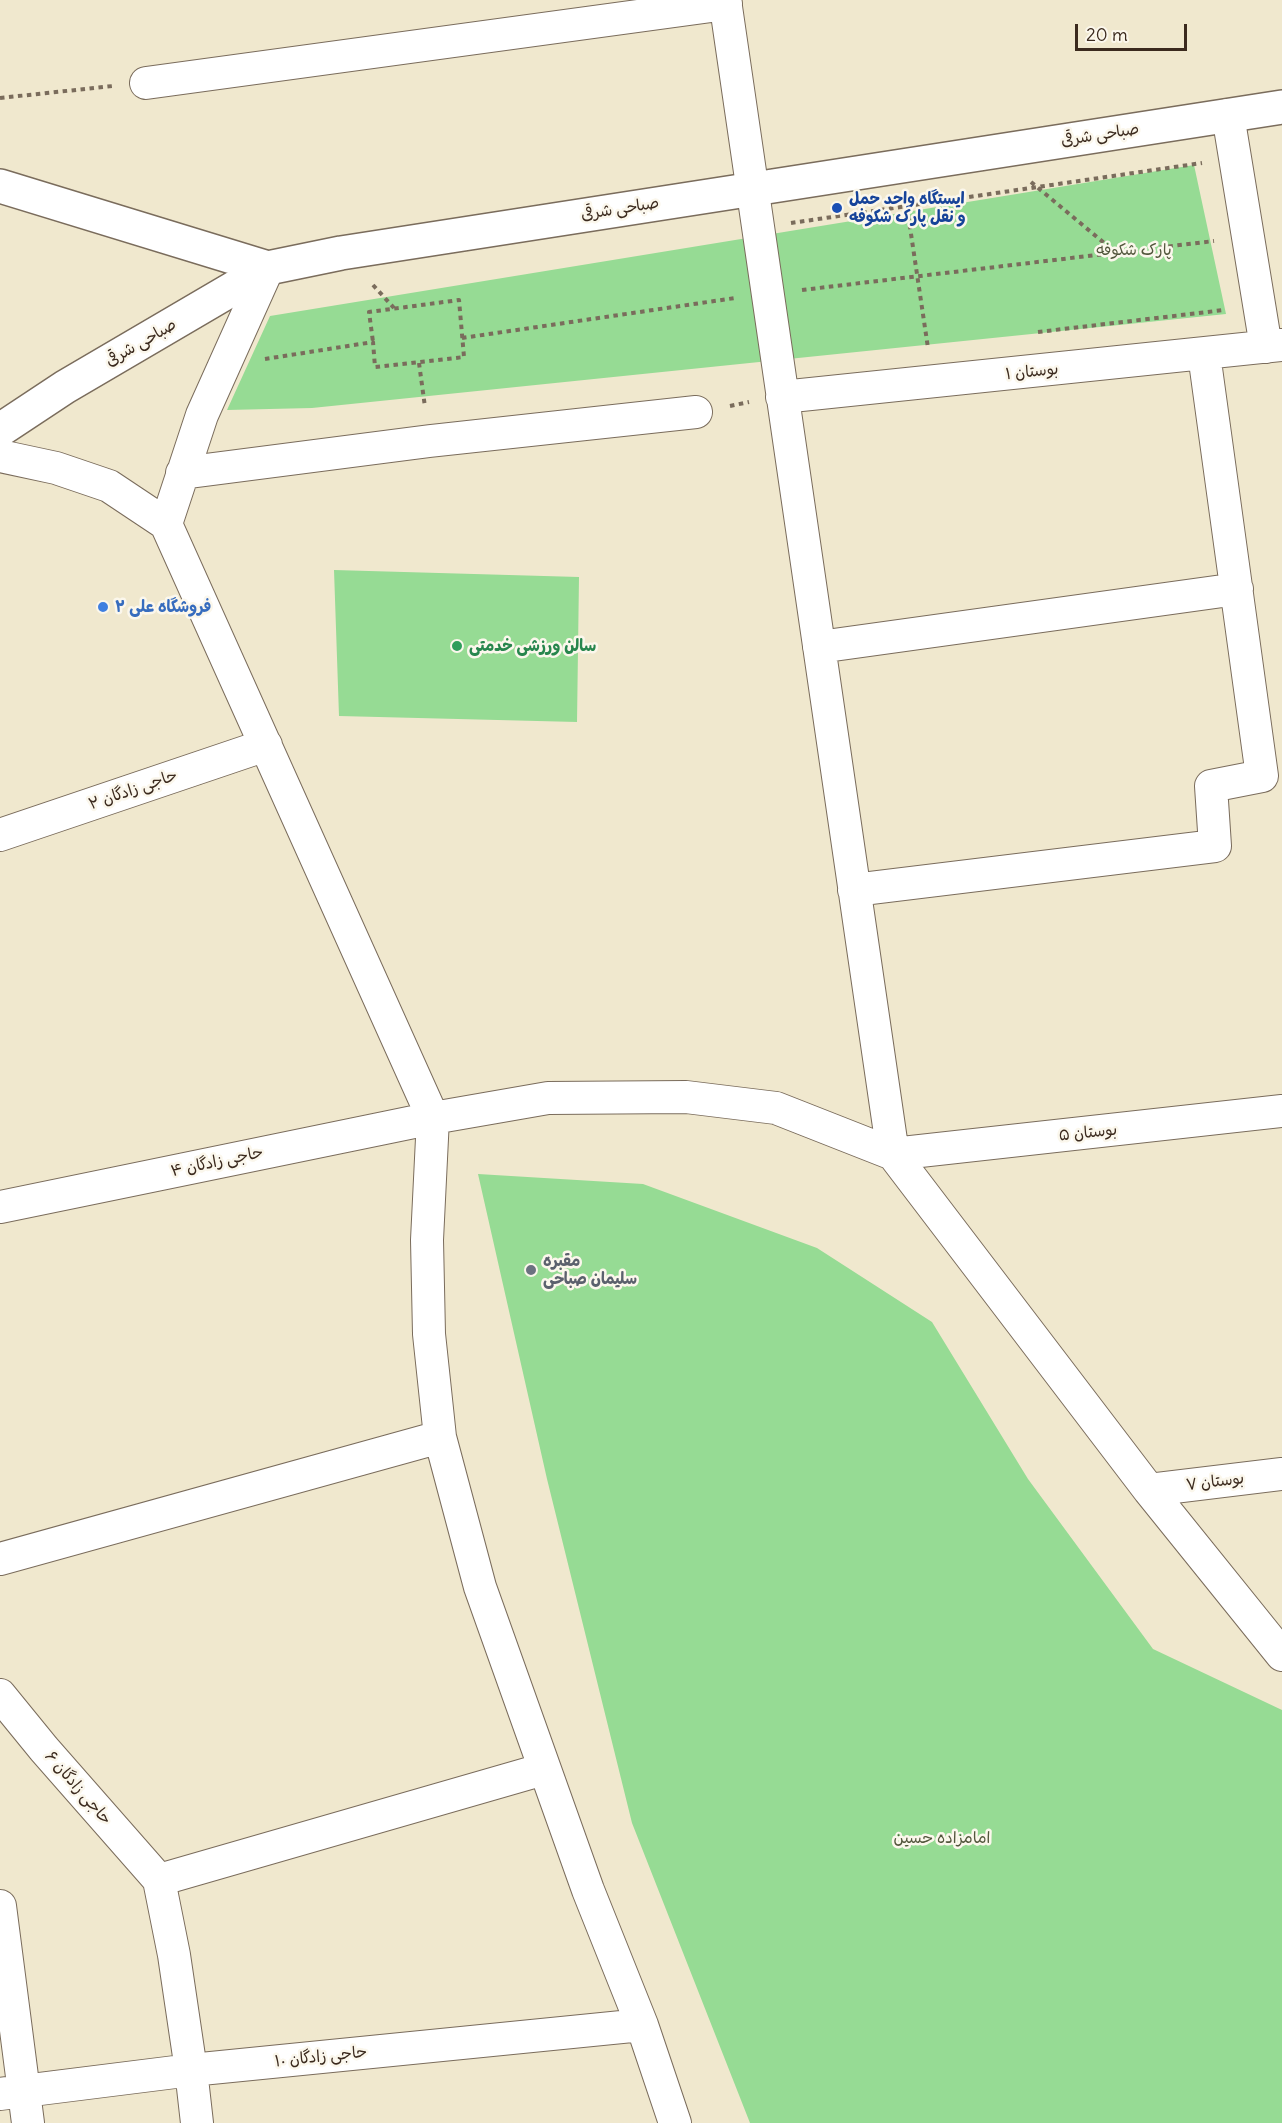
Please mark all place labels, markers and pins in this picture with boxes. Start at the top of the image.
place label: ایستگاه واحد حمل و نقل پارک شکوفه [849,189,966,227]
marker: ایستگاه واحد حمل و نقل پارک شکوفه [830,201,844,215]
place label: فروشگاه علی ۲ [115,597,211,617]
marker: فروشگاه علی ۲ [96,600,110,614]
place label: سالن ورزشی خدمتی [469,636,596,656]
marker: سالن ورزشی خدمتی [450,639,464,653]
place label: مقبره سلیمان صباحی [543,1251,637,1289]
marker: مقبره سلیمان صباحی [524,1263,538,1277]

